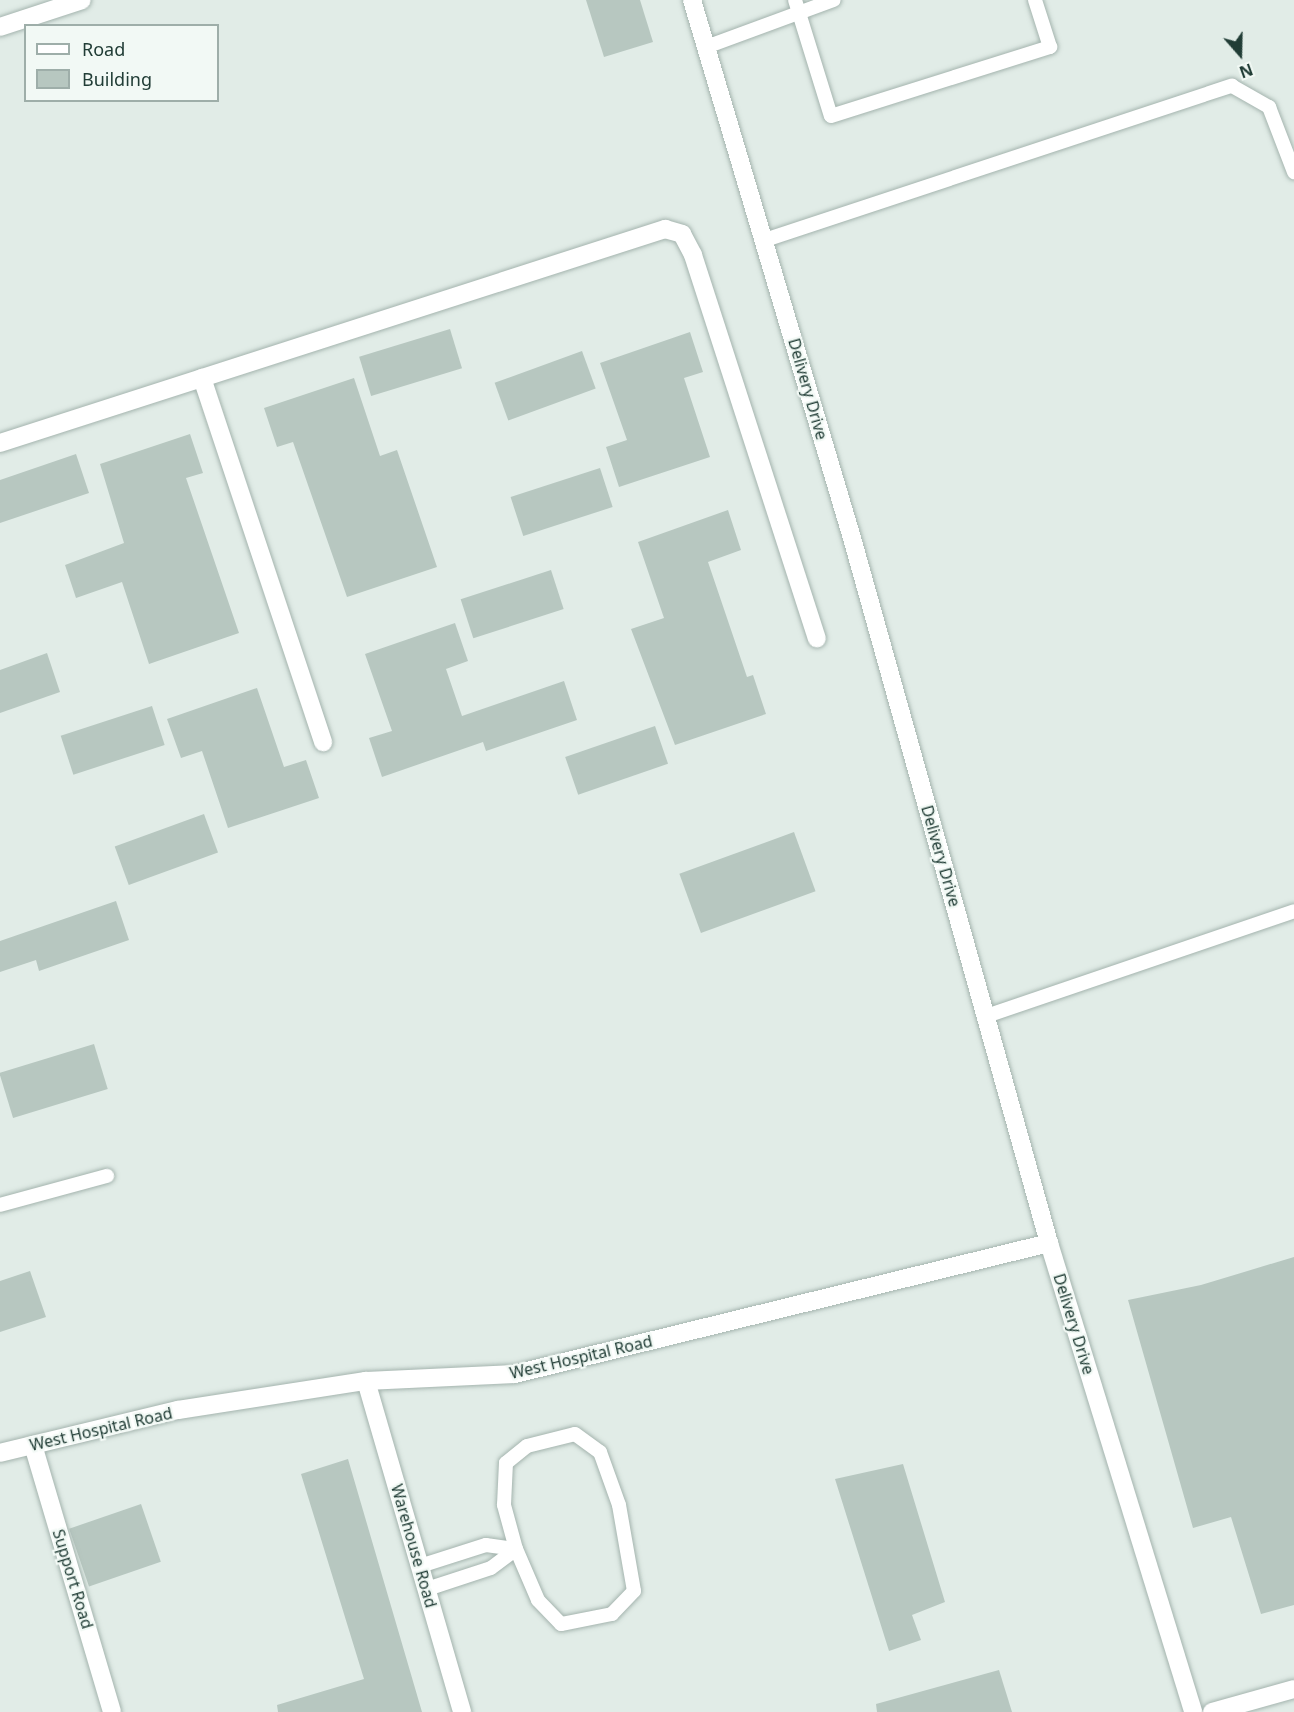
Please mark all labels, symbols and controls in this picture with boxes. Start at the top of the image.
legend [24,24,219,102]
north arrow [1210,24,1270,84]
text: Road [82,37,125,61]
text: N [1236,58,1256,83]
text: Building [82,67,152,91]
street label: Delivery Drive [784,336,832,442]
street label: Delivery Drive [917,803,965,909]
street label: Delivery Drive [1050,1271,1098,1377]
street label: West Hospital Road [508,1331,654,1383]
street label: West Hospital Road [28,1403,174,1455]
street label: Warehouse Road [387,1482,441,1610]
street label: Support Road [49,1527,97,1631]

